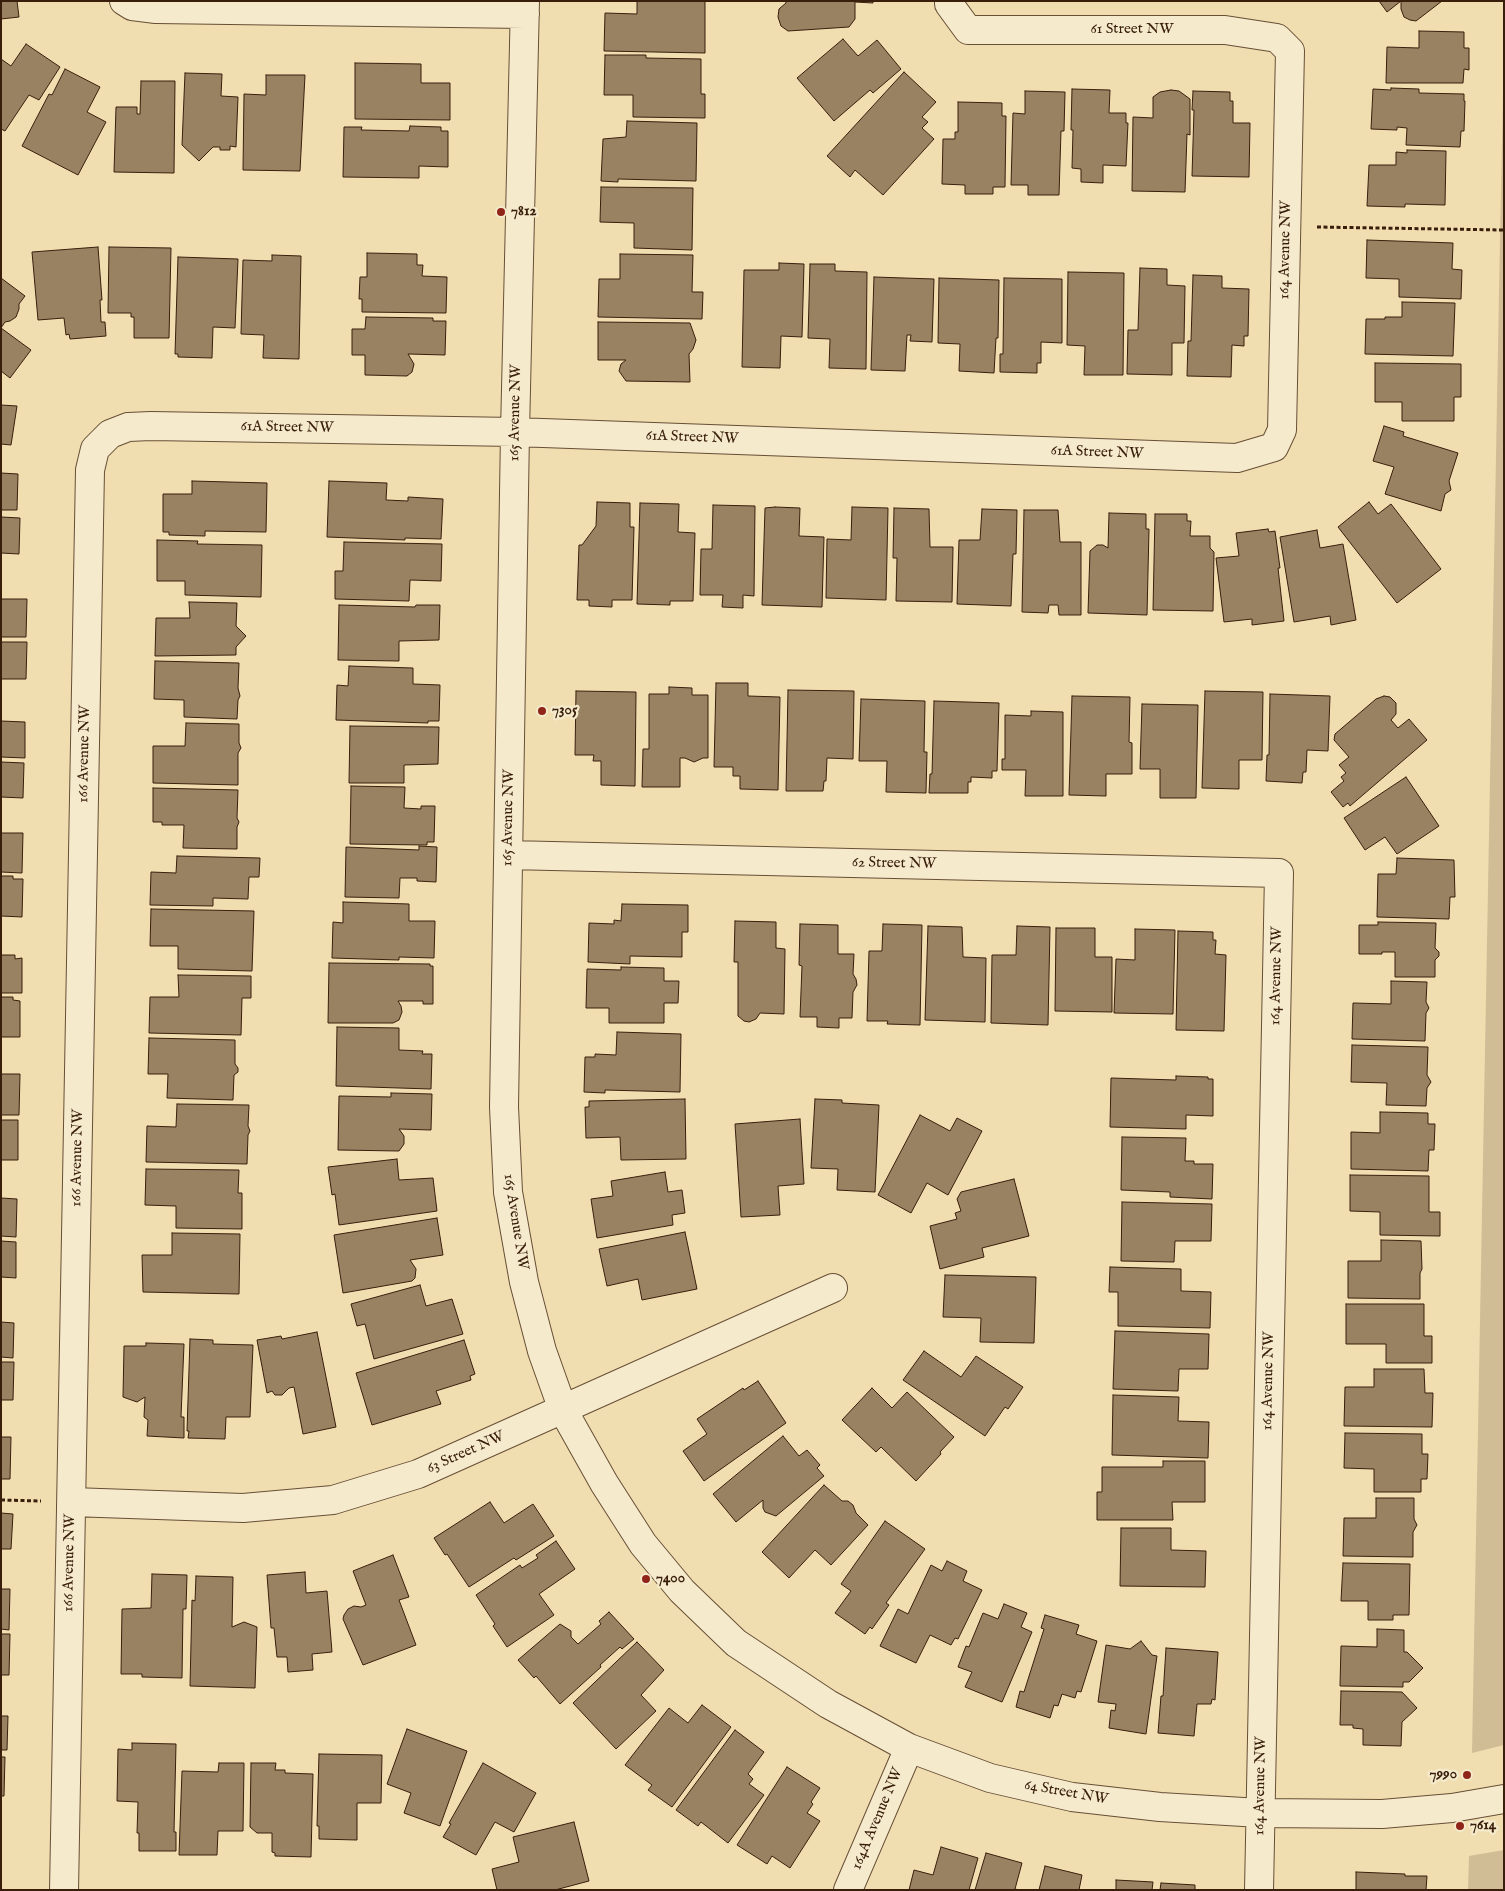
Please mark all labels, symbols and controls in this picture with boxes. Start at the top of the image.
street label: 61 Street NW [1091,21,1173,39]
street label: 164 Avenue NW [1276,200,1296,300]
place label: 7812 [511,203,537,221]
marker: 7812 [495,206,507,218]
street label: 165 Avenue NW [506,364,526,462]
street label: 61A Street NW [240,418,334,438]
street label: 61A Street NW [645,427,739,449]
street label: 61A Street NW [1050,442,1144,464]
place label: 7305 [552,702,577,720]
street label: 166 Avenue NW [75,705,95,803]
marker: 7305 [536,705,548,717]
street label: 165 Avenue NW [499,769,519,867]
street label: 62 Street NW [852,854,936,874]
street label: 164 Avenue NW [1267,926,1287,1026]
street label: 166 Avenue NW [68,1109,88,1207]
street label: 165 Avenue NW [499,1173,531,1271]
street label: 164 Avenue NW [1259,1331,1279,1431]
street label: 63 Street NW [424,1428,508,1478]
street label: 166 Avenue NW [60,1514,80,1612]
place label: 7400 [656,1570,685,1588]
marker: 7400 [640,1573,652,1585]
street label: 164 Avenue NW [1251,1736,1271,1836]
street label: 164A Avenue NW [848,1765,908,1873]
place label: 7990 [1430,1766,1457,1784]
marker: 7990 [1461,1769,1473,1781]
street label: 64 Street NW [1023,1777,1109,1809]
place label: 7614 [1470,1817,1496,1835]
marker: 7614 [1454,1820,1466,1832]

